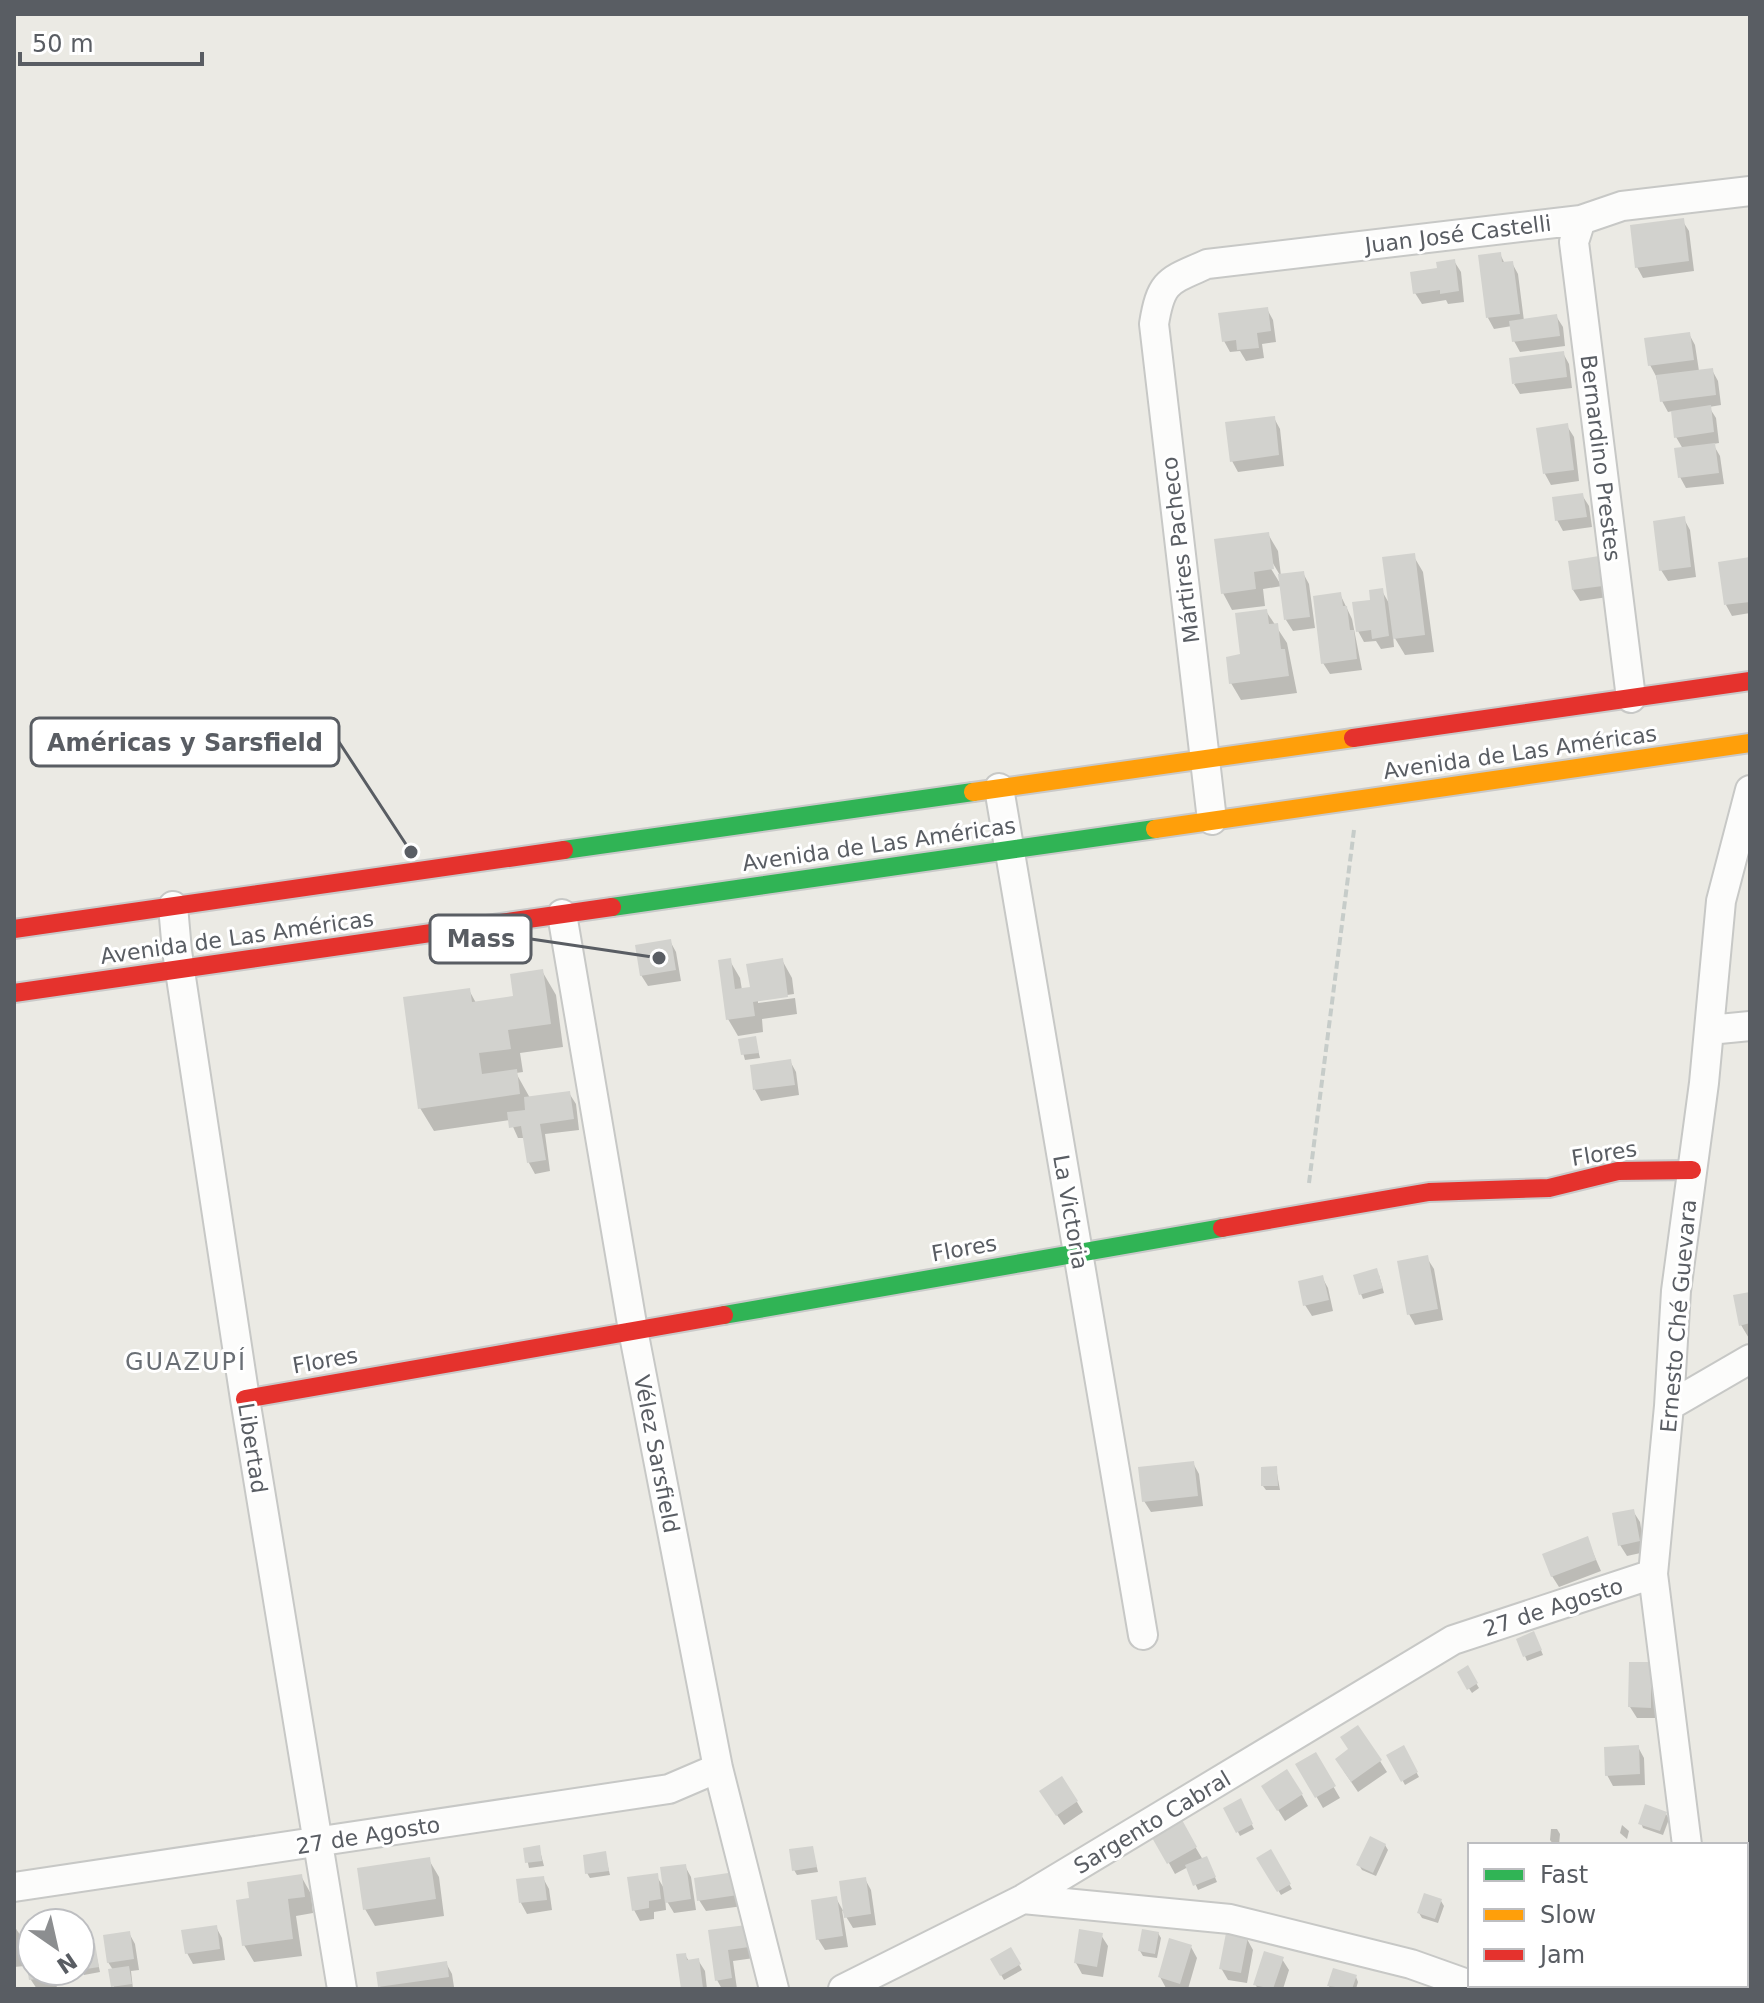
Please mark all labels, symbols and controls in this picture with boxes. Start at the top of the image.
scale bar [20,16,202,66]
text: 50 m [32,30,94,58]
street label: Juan José Castelli [1361,211,1553,259]
street label: Bernardino Prestes [1575,353,1626,563]
street label: Mártires Pacheco [1157,455,1204,645]
callout: Américas y Sarsfield [31,718,339,766]
street label: Avenida de Las Américas [1382,721,1658,784]
text: Américas y Sarsfield [47,729,323,757]
street label: Avenida de Las Américas [741,813,1017,876]
street label: Avenida de Las Américas [99,906,375,969]
callout: Mass [430,915,531,963]
text: Mass [447,925,515,953]
street label: Flores [1570,1136,1639,1171]
street label: La Victoria [1048,1153,1093,1271]
street label: Ernesto Ché Guevara [1656,1198,1701,1434]
street label: Flores [930,1230,999,1267]
street label: Flores [291,1342,360,1379]
district label: GUAZUPÍ [125,1347,247,1376]
street label: Vélez Sarsfield [629,1373,684,1535]
street label: Libertad [233,1401,272,1495]
street label: 27 de Agosto [1480,1573,1626,1642]
street label: Sargento Cabral [1069,1766,1235,1879]
street label: 27 de Agosto [294,1812,442,1859]
legend [1468,1843,1748,1987]
text: Fast [1540,1861,1588,1889]
text: Slow [1540,1901,1596,1929]
north arrow [16,1907,96,1987]
text: Jam [1538,1941,1585,1969]
text: N [52,1948,82,1979]

